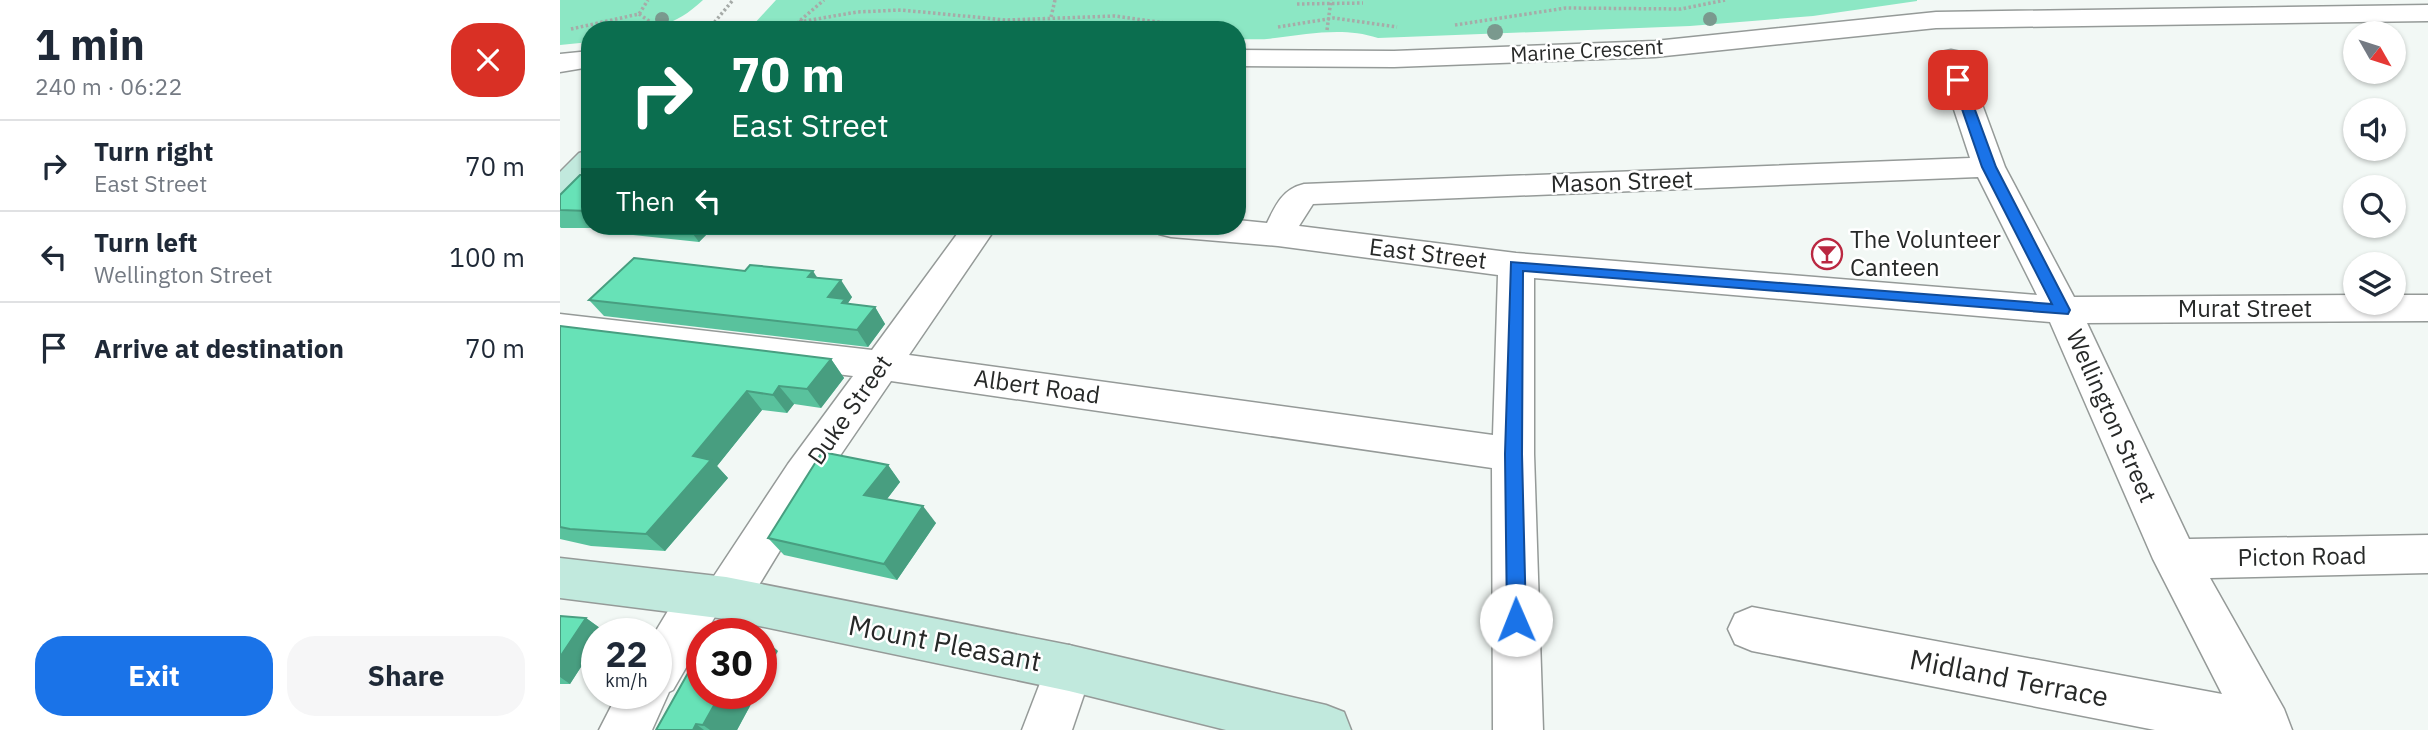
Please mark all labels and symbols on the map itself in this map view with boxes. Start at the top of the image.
north arrow [2343,21,2406,84]
street label: Marine Crescent [1510,32,1664,68]
pin [1928,50,1988,110]
street label: Mason Street [1550,163,1694,199]
place label: The Volunteer Canteen [1850,223,2001,283]
street label: East Street [1367,230,1489,276]
bar icon: The Volunteer Canteen [1810,237,1844,271]
street label: Murat Street [2178,292,2312,324]
street label: Wellington Street [2059,324,2164,507]
street label: Duke Street [800,348,899,470]
street label: Albert Road [972,361,1102,411]
street label: Picton Road [2237,539,2367,573]
position arrow [1479,583,1553,657]
street label: Mount Pleasant [845,606,1045,679]
speed limit sign: 30 [686,618,777,709]
street label: Midland Terrace [1907,640,2112,715]

